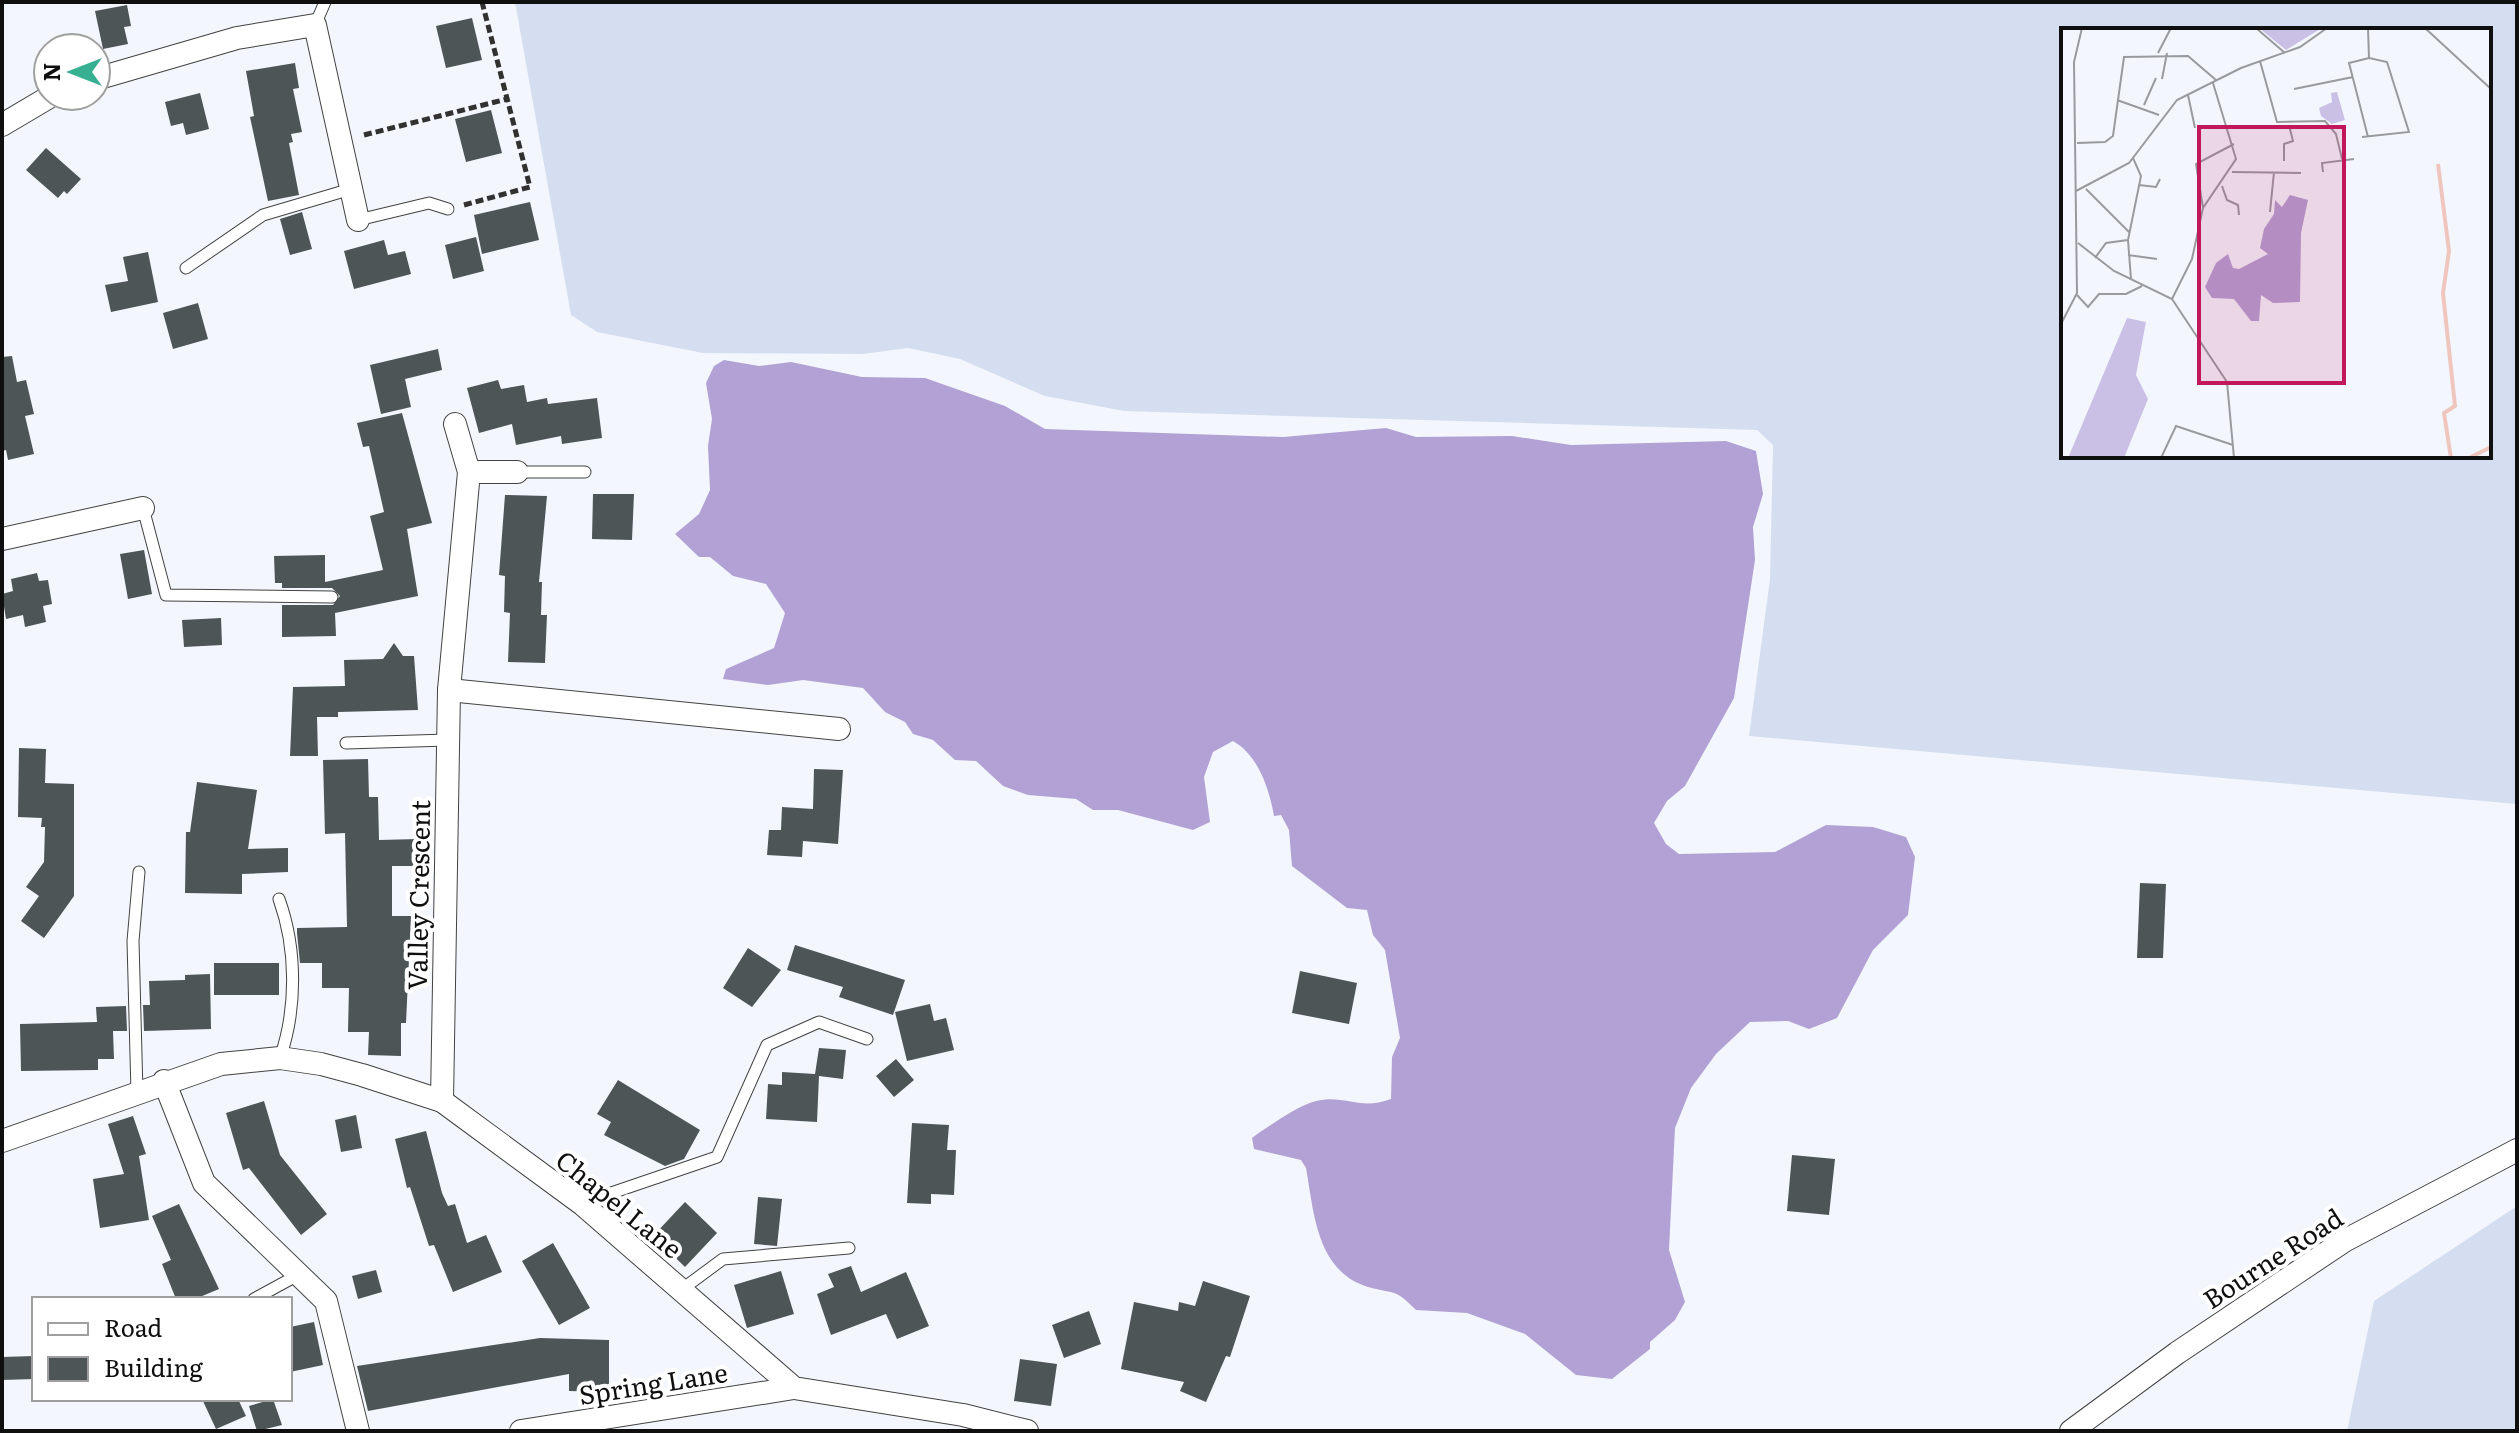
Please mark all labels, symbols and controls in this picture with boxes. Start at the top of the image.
inset map [2061,28,2491,458]
north arrow [32,32,112,112]
text: N [34,63,67,81]
street label: Valley Crescent [396,799,438,990]
street label: Chapel Lane [548,1140,692,1266]
street label: Bourne Road [2194,1197,2350,1317]
legend [32,1297,292,1401]
text: Road [104,1309,163,1344]
text: Building [104,1349,203,1384]
street label: Spring Lane [576,1351,730,1413]

